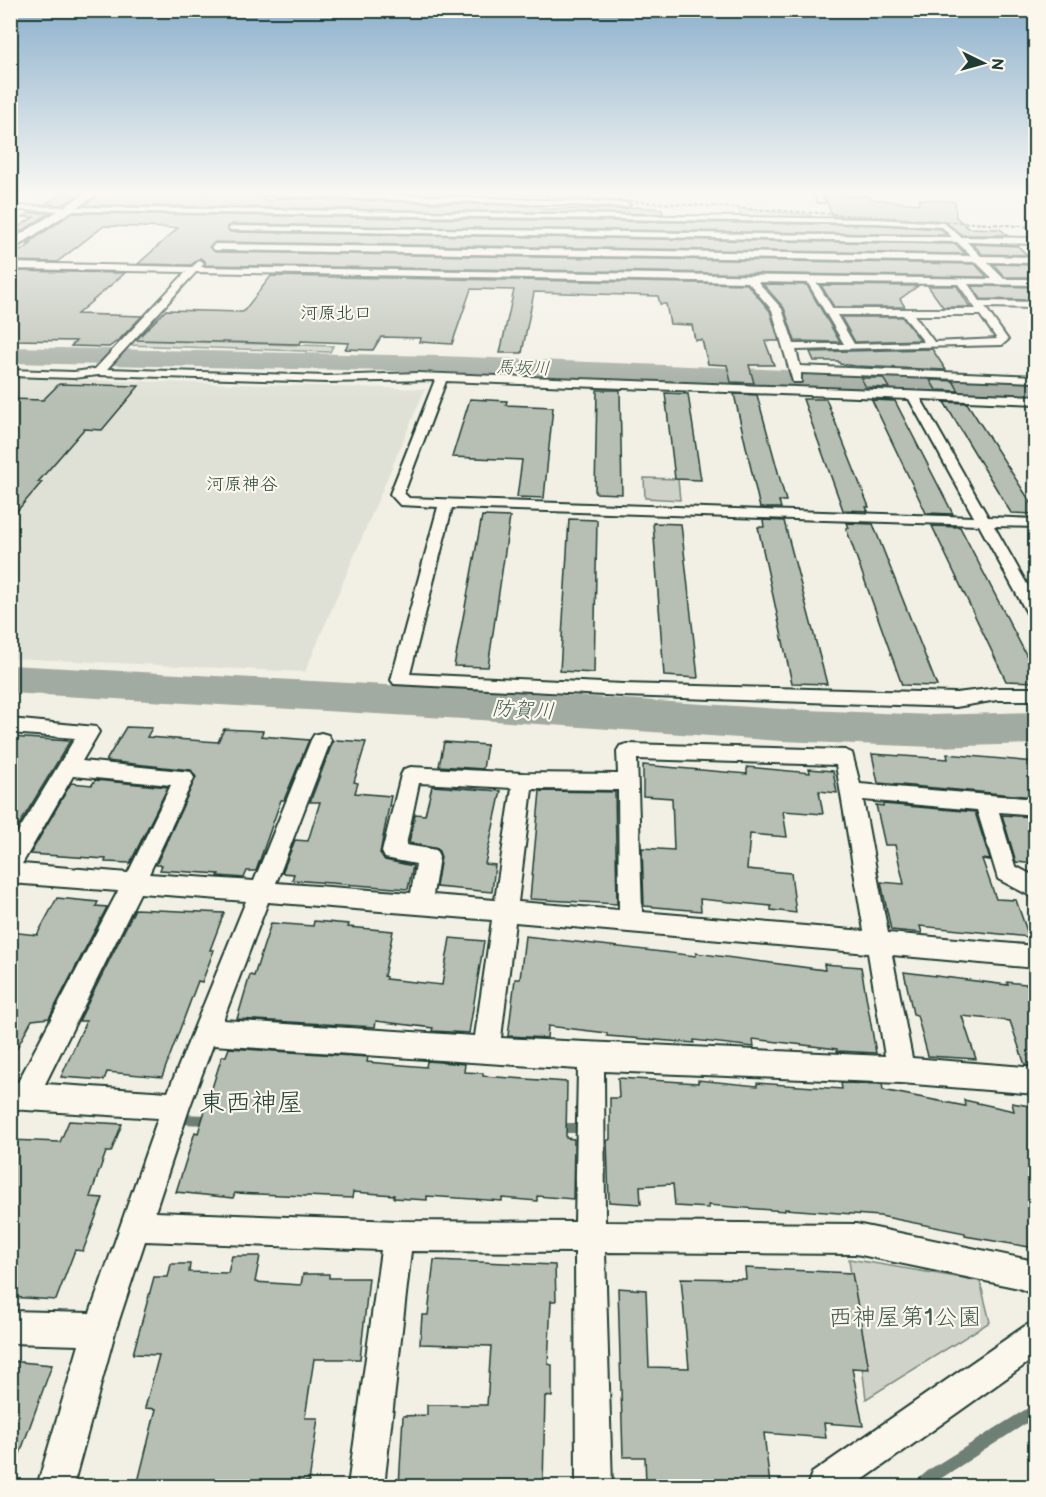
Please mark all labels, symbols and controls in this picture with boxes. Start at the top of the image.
north arrow [953,33,1013,93]
text: N [986,57,1006,71]
district label: 河原北口 [300,303,372,324]
water label: 馬坂川 [496,357,550,379]
district label: 河原神谷 [206,474,278,495]
water label: 防賀川 [491,696,555,724]
district label: 東西神屋 [199,1088,303,1119]
park label: 西神屋第1公園 [828,1303,982,1332]

